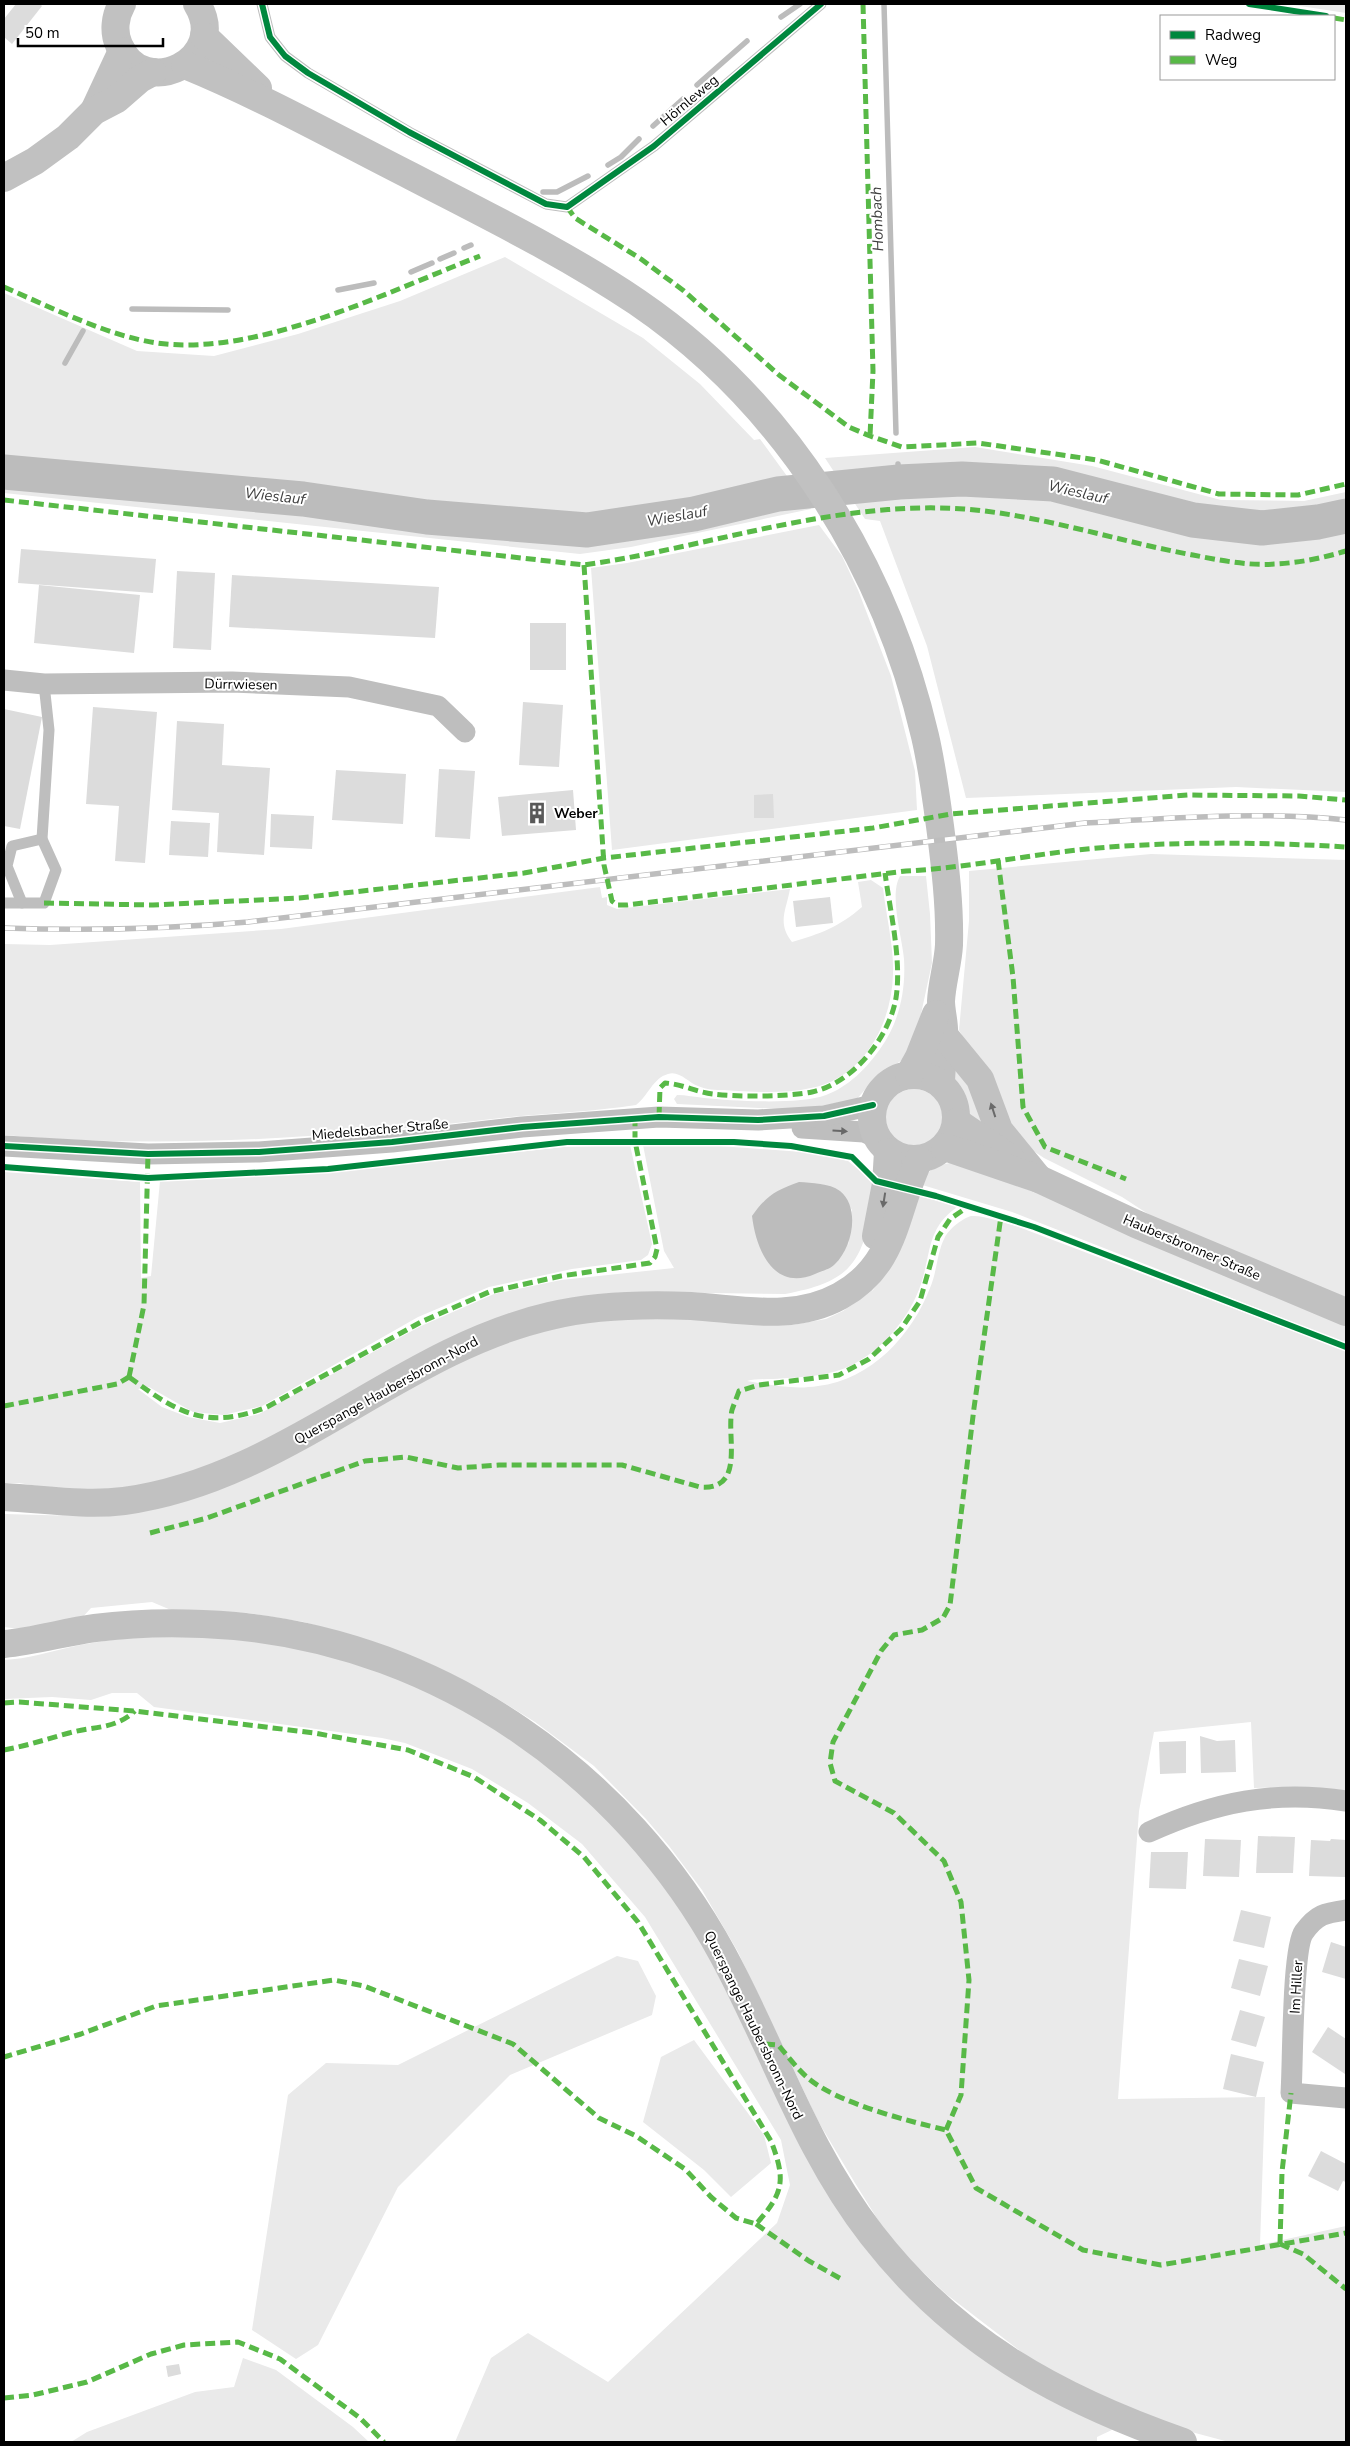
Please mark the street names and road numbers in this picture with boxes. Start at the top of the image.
street label: Hörnleweg [656,71,722,130]
street label: Dürrwiesen [204,674,278,695]
street label: Miedelsbacher Straße [311,1114,449,1145]
street label: Haubersbronner Straße [1120,1210,1264,1285]
street label: Querspange Haubersbronn-Nord [291,1332,482,1449]
street label: Querspange Haubersbronn-Nord [699,1928,808,2123]
street label: Im Hiller [1286,1960,1307,2014]

